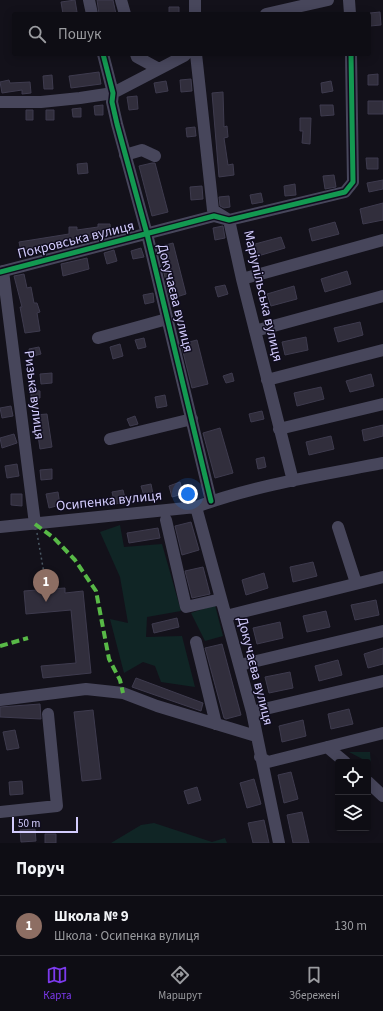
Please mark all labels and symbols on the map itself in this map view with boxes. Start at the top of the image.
street label: Покровська вулиця [15,216,137,264]
street label: Маріупільська вулиця [238,228,288,364]
street label: Докучаєва вулиця [152,242,198,354]
street label: Ризька вулиця [19,349,49,441]
your location [178,484,198,504]
street label: Осипенка вулиця [55,485,163,517]
pin: 1 [33,569,59,602]
street label: Докучаєва вулиця [232,615,278,727]
scale bar [12,815,78,834]

